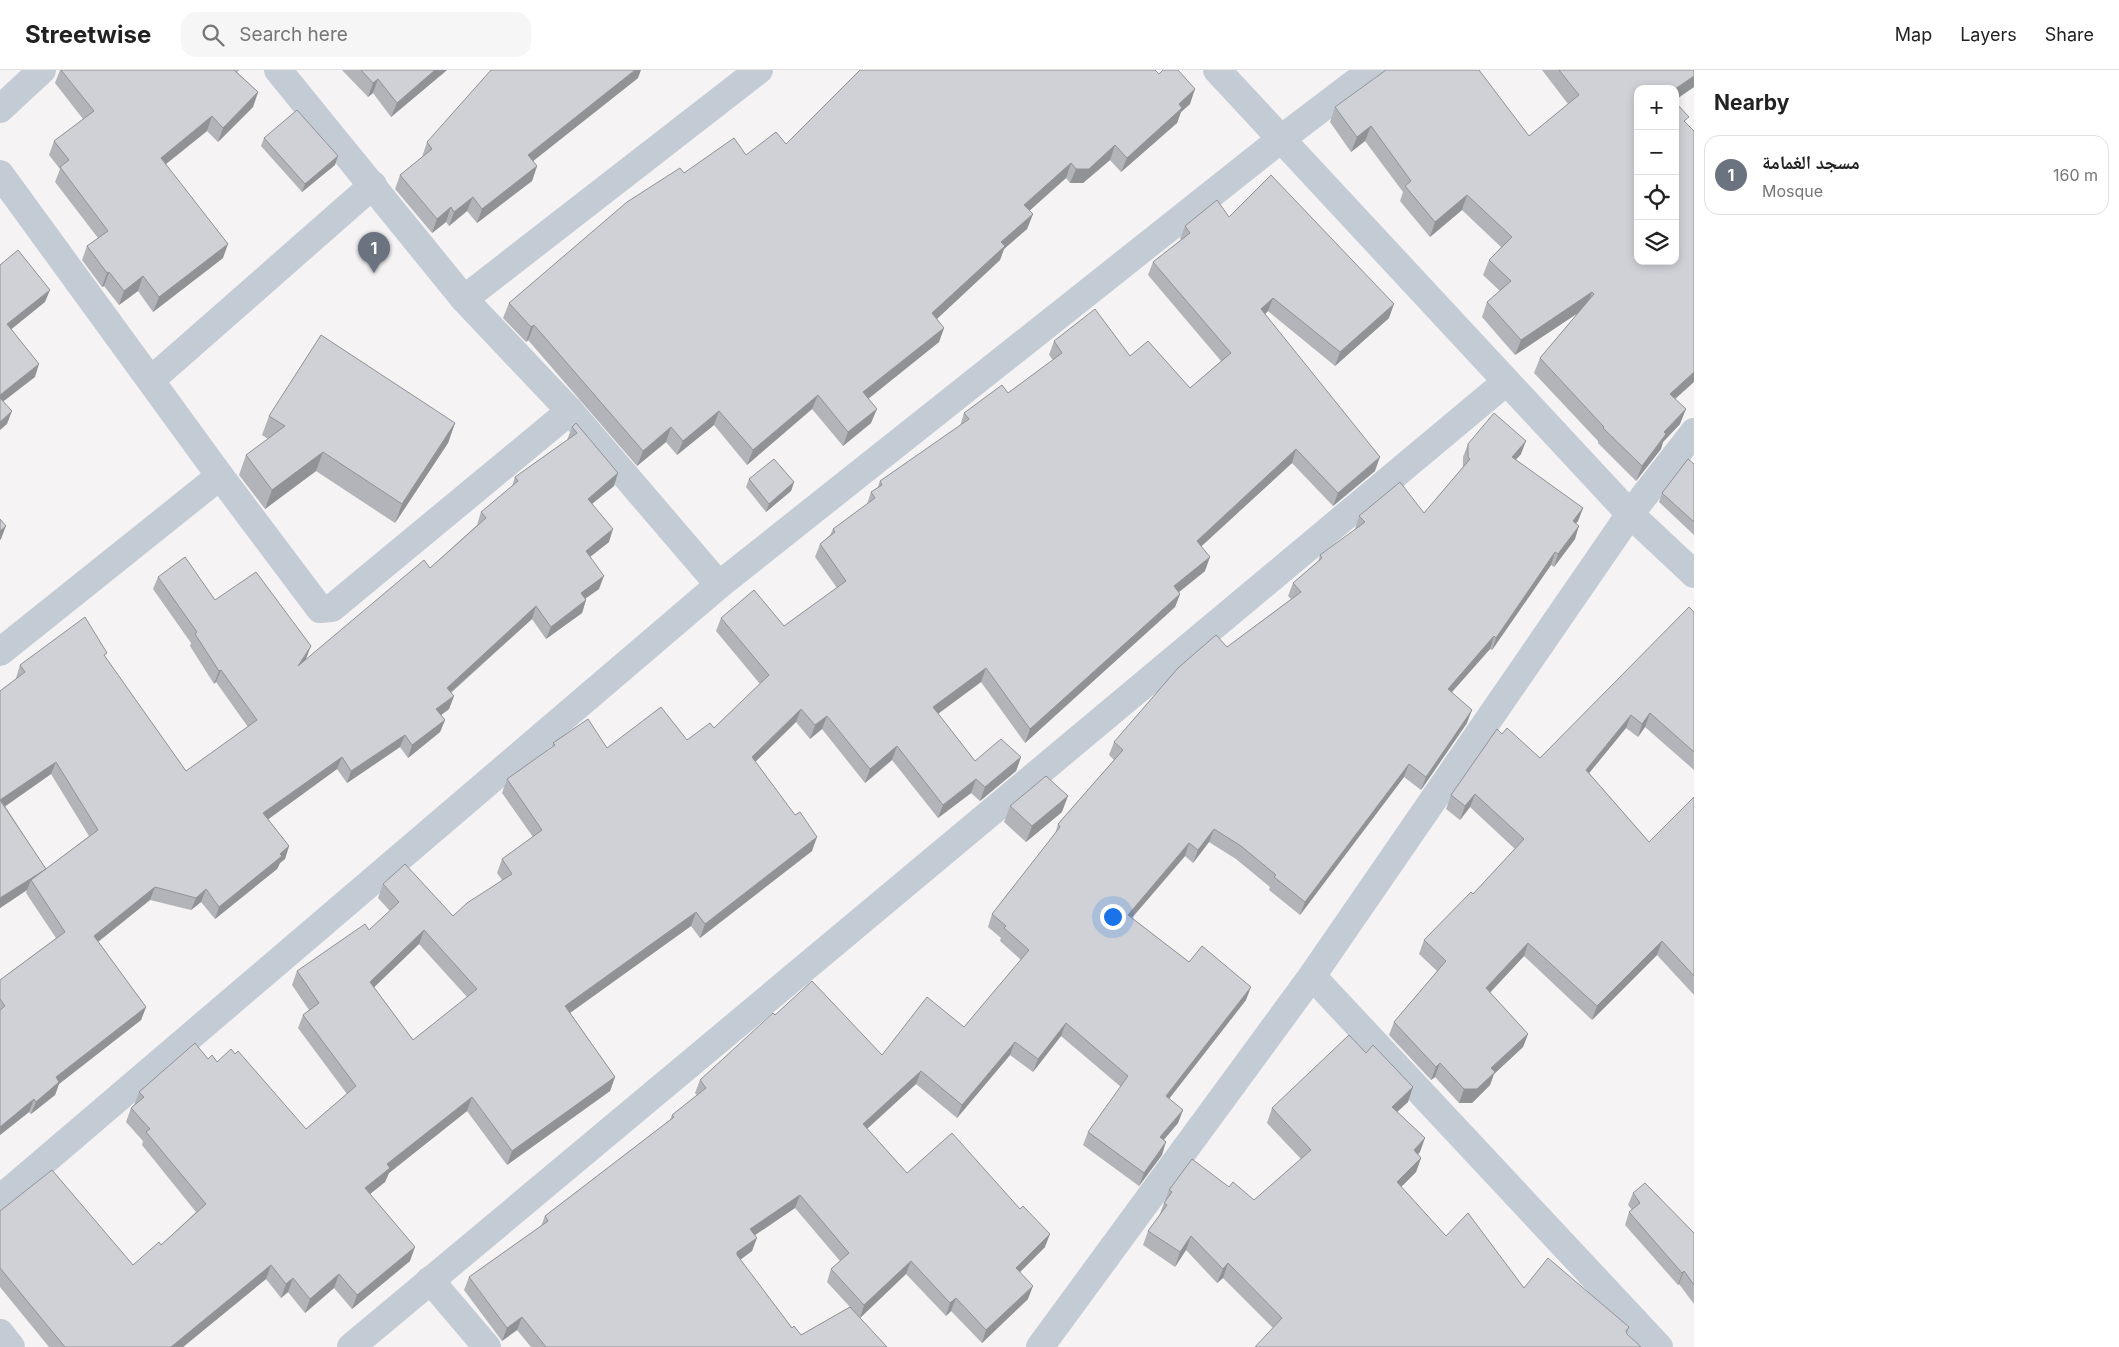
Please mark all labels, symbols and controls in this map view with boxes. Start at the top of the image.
search box [181,12,531,57]
text: Streetwise [25,20,151,49]
icon: search [199,21,227,49]
text: Search here [239,23,348,46]
text: Map [1895,24,1932,45]
text: Layers [1960,24,2017,45]
text: Share [2045,24,2094,45]
map controls [1634,85,1679,265]
button: + [1634,85,1679,130]
text: Nearby [1714,90,1789,115]
button: − [1634,130,1679,175]
text: مسجد الغمامة [1762,151,1860,174]
text: 1 [1728,165,1734,185]
text: 160 m [2053,165,2098,185]
button: locate [1634,175,1679,220]
text: Mosque [1762,181,1823,201]
button: layers [1634,220,1679,265]
pin: 1 [358,232,390,273]
your location [1100,904,1126,930]

